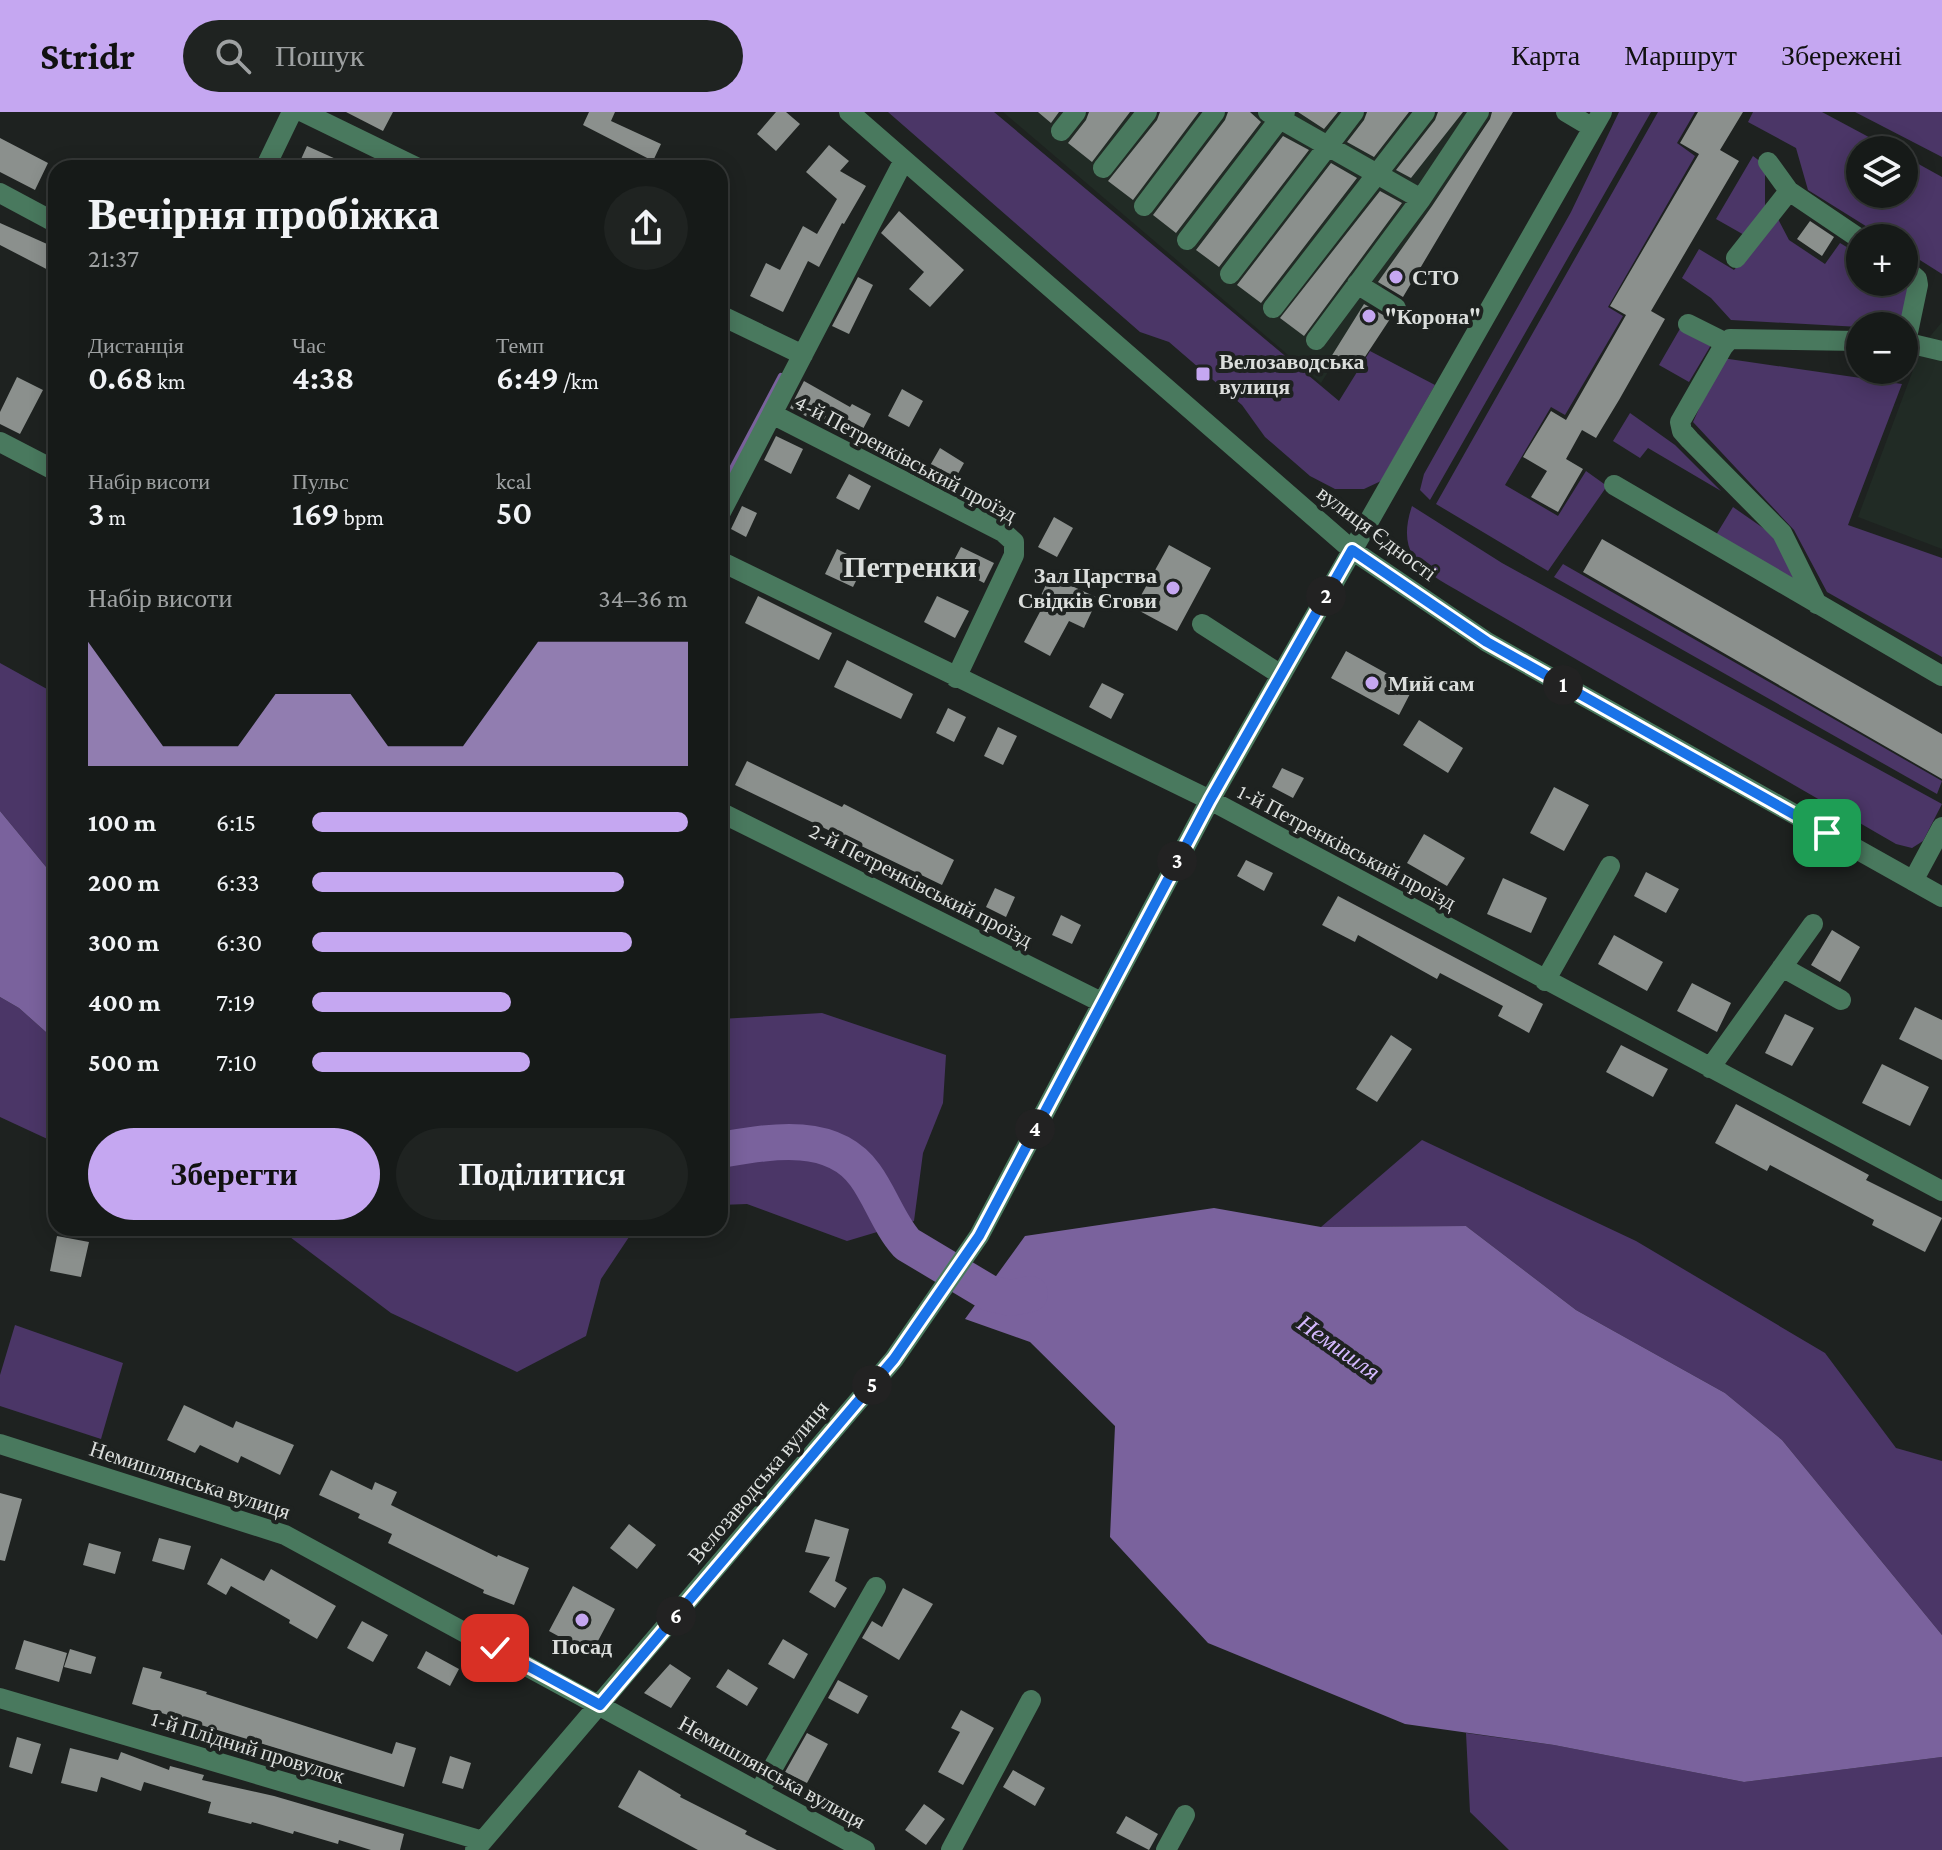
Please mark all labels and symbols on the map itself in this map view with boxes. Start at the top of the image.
place label: СТО [1412,265,1459,290]
marker: СТО [1387,268,1405,286]
place label: "Корона" [1385,304,1481,329]
marker: "Корона" [1360,307,1378,325]
place label: Велозаводська вулиця [1219,349,1365,399]
marker: Велозаводська вулиця [1194,365,1212,383]
street label: 4-й Петренківський проїзд [791,389,1021,527]
street label: вулиця Єдності [1312,480,1442,586]
district label: Петренки [843,550,977,583]
place label: Зал Царства Свідків Єгови [1018,563,1157,613]
pin: 2 [1306,576,1346,616]
marker: Зал Царства Свідків Єгови [1164,579,1182,597]
pin: 1 [1543,665,1583,705]
place label: Мий сам [1388,671,1474,696]
marker: Мий сам [1363,674,1381,692]
street label: 1-й Петренківський проїзд [1233,779,1461,915]
pin [1793,799,1861,867]
street label: 2-й Петренківський проїзд [805,818,1037,952]
pin: 3 [1157,841,1197,881]
pin: 4 [1015,1109,1055,1149]
water label: Немишля [1292,1308,1385,1385]
pin: 5 [852,1365,892,1405]
street label: Велозаводська вулиця [683,1395,833,1569]
street label: Немишлянська вулиця [87,1436,293,1524]
pin: 6 [656,1596,696,1636]
marker: Посад [573,1611,591,1629]
pin [461,1614,529,1682]
place label: Посад [552,1634,612,1659]
street label: 1-й Плідний провулок [148,1706,348,1788]
street label: Немишлянська вулиця [674,1710,870,1834]

